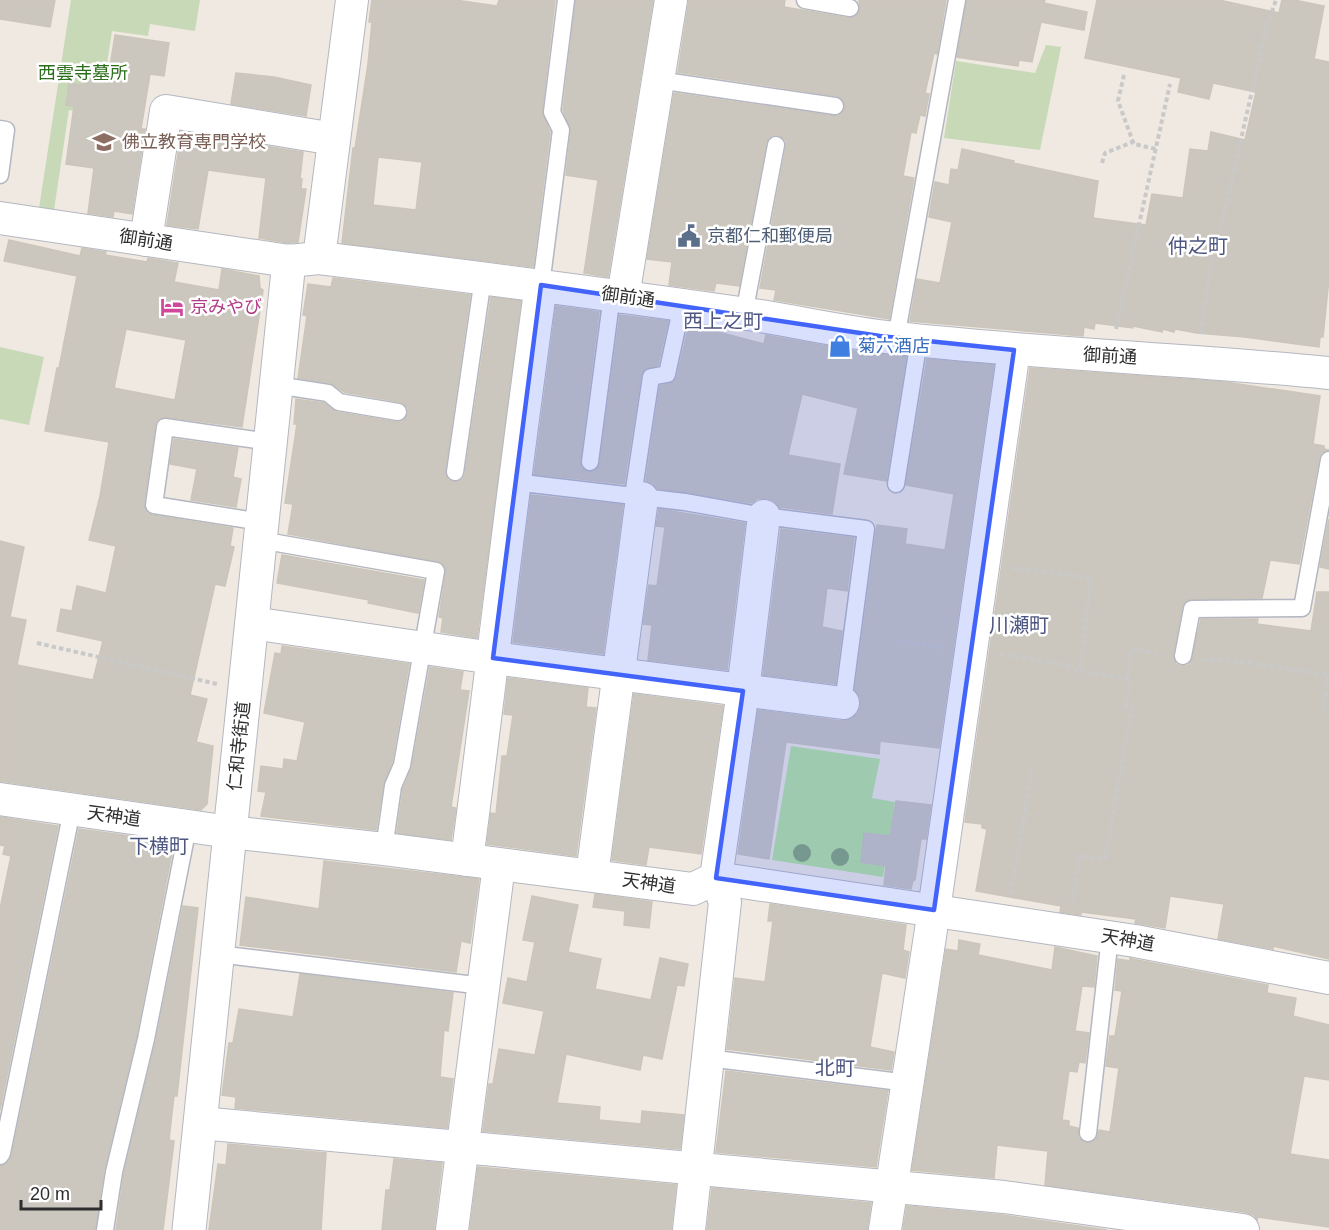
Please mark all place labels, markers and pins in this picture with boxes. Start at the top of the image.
school or university icon: 佛立教育専門学校 [91,129,117,155]
place label: 佛立教育専門学校 [122,132,266,152]
public building icon: 京都仁和郵便局 [676,223,702,249]
place label: 京都仁和郵便局 [707,226,833,246]
hotel icon: 京みやび [159,294,185,320]
place label: 京みやび [190,297,262,317]
shop icon: 菊六酒店 [827,333,853,359]
place label: 菊六酒店 [858,336,930,356]

